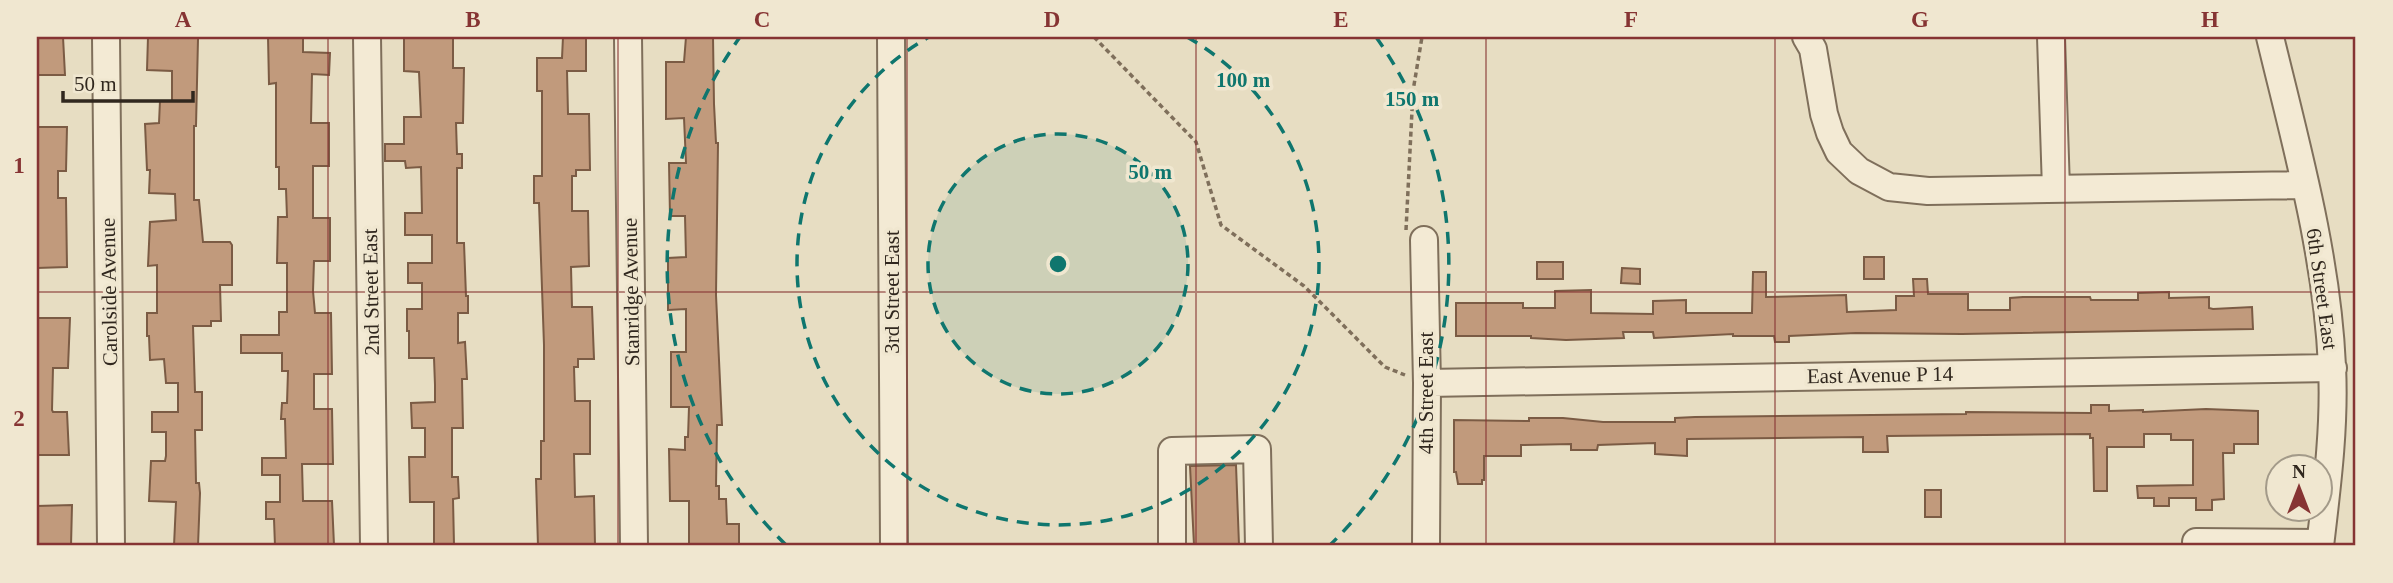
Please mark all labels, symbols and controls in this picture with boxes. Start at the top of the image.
text: A [175,7,192,32]
text: B [465,7,481,32]
text: C [754,7,770,32]
text: D [1044,7,1060,32]
text: E [1333,7,1349,32]
text: F [1624,7,1638,32]
text: G [1911,7,1929,32]
text: H [2201,7,2219,32]
scale bar [63,60,192,104]
text: 100 m [1216,68,1271,92]
text: 50 m [74,72,117,96]
text: 150 m [1385,87,1440,111]
text: 1 [13,153,25,178]
text: 50 m [1128,160,1172,184]
street label: Carolside Avenue [96,218,122,366]
street label: Stanridge Avenue [618,218,644,366]
street label: 6th Street East [2302,227,2342,351]
street label: 2nd Street East [358,228,384,356]
street label: 3rd Street East [880,230,904,354]
centre of rings [1046,252,1070,276]
street label: 4th Street East [1414,332,1438,454]
street label: East Avenue P 14 [1807,362,1954,388]
text: 2 [13,406,25,431]
north arrow [2264,454,2334,524]
text: N [2292,461,2306,482]

